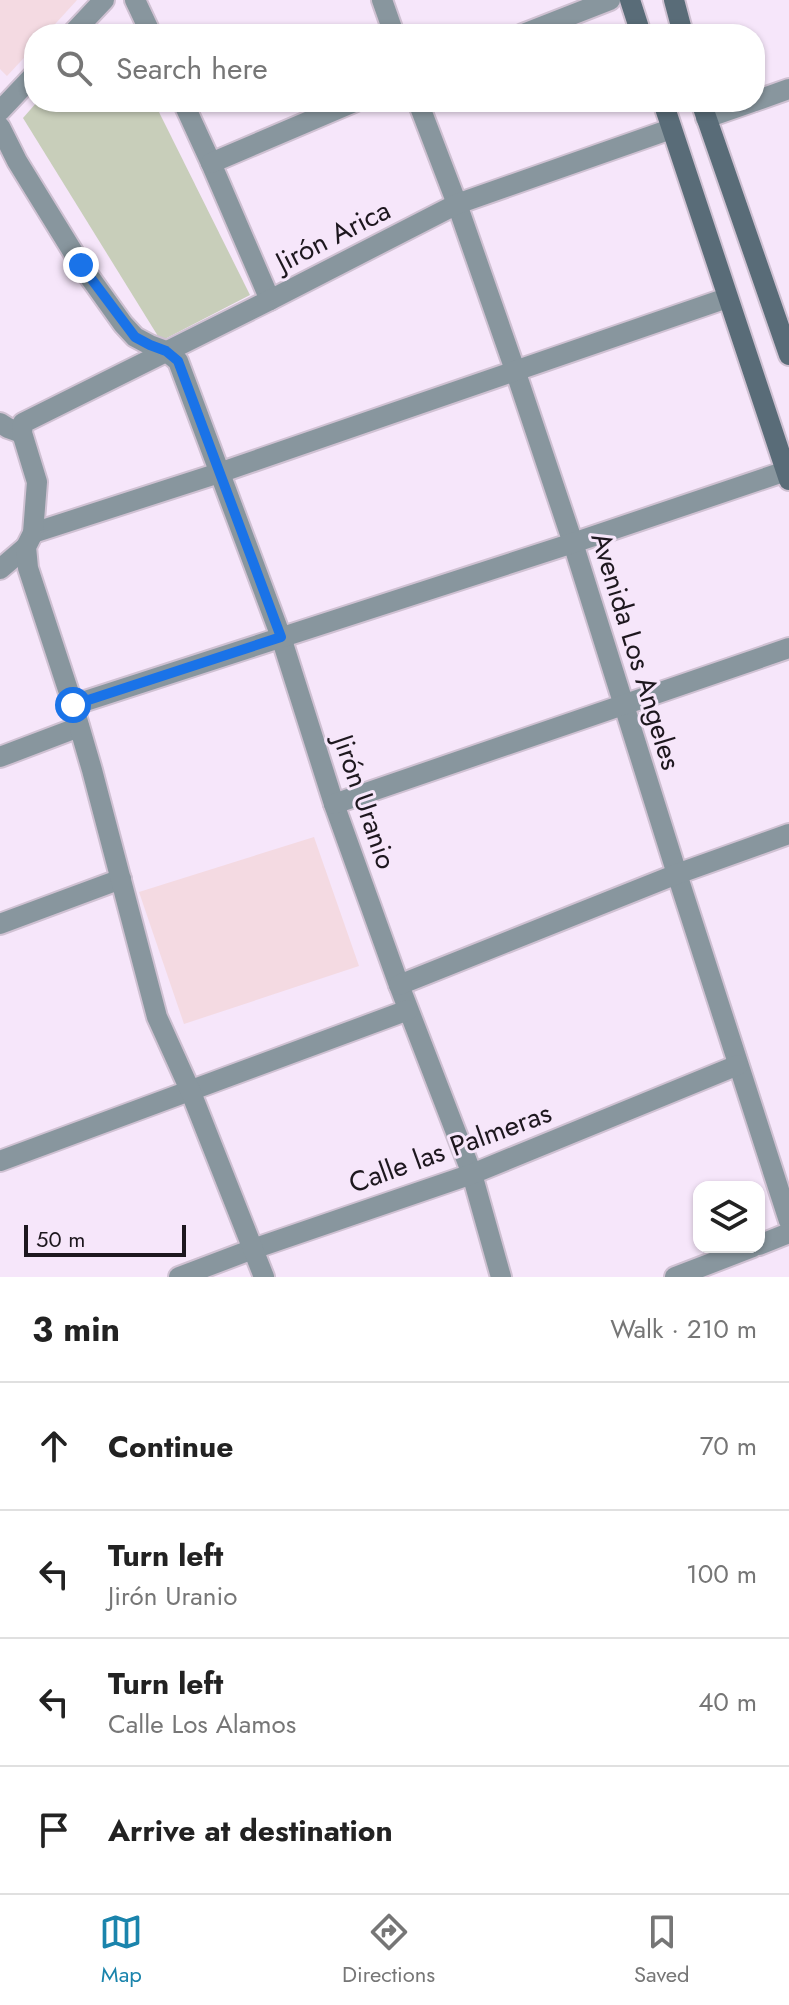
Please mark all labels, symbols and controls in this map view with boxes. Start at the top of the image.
search box [24,24,765,112]
icon: search [52,46,96,90]
text: Search here [116,47,268,90]
street label: Jirón Arica [265,190,397,284]
route end [63,247,99,283]
street label: Avenida Los Angeles [580,527,692,775]
route start [55,687,91,723]
street label: Jirón Uranio [322,726,407,875]
street label: Calle las Palmeras [343,1092,557,1204]
map controls [693,1181,765,1253]
button: layers [693,1181,765,1253]
scale bar [24,1221,186,1257]
text: 50 m [36,1223,85,1255]
text: 3 min [32,1305,120,1354]
text: Walk · 210 m [610,1310,757,1348]
icon: ahead [32,1424,76,1468]
text: Continue [108,1425,234,1468]
text: 70 m [700,1427,757,1465]
text: Turn left [108,1534,223,1577]
icon: left [32,1552,76,1596]
text: 100 m [686,1555,757,1593]
text: Jirón Uranio [108,1577,237,1615]
text: Turn left [108,1662,223,1705]
icon: left [32,1680,76,1724]
text: 40 m [698,1683,757,1721]
text: Calle Los Alamos [108,1705,296,1743]
icon: arrive [32,1808,76,1852]
text: Arrive at destination [108,1809,393,1852]
tab: Map [99,1910,143,1990]
tab: Directions [342,1910,435,1990]
tab: Saved [634,1910,690,1990]

